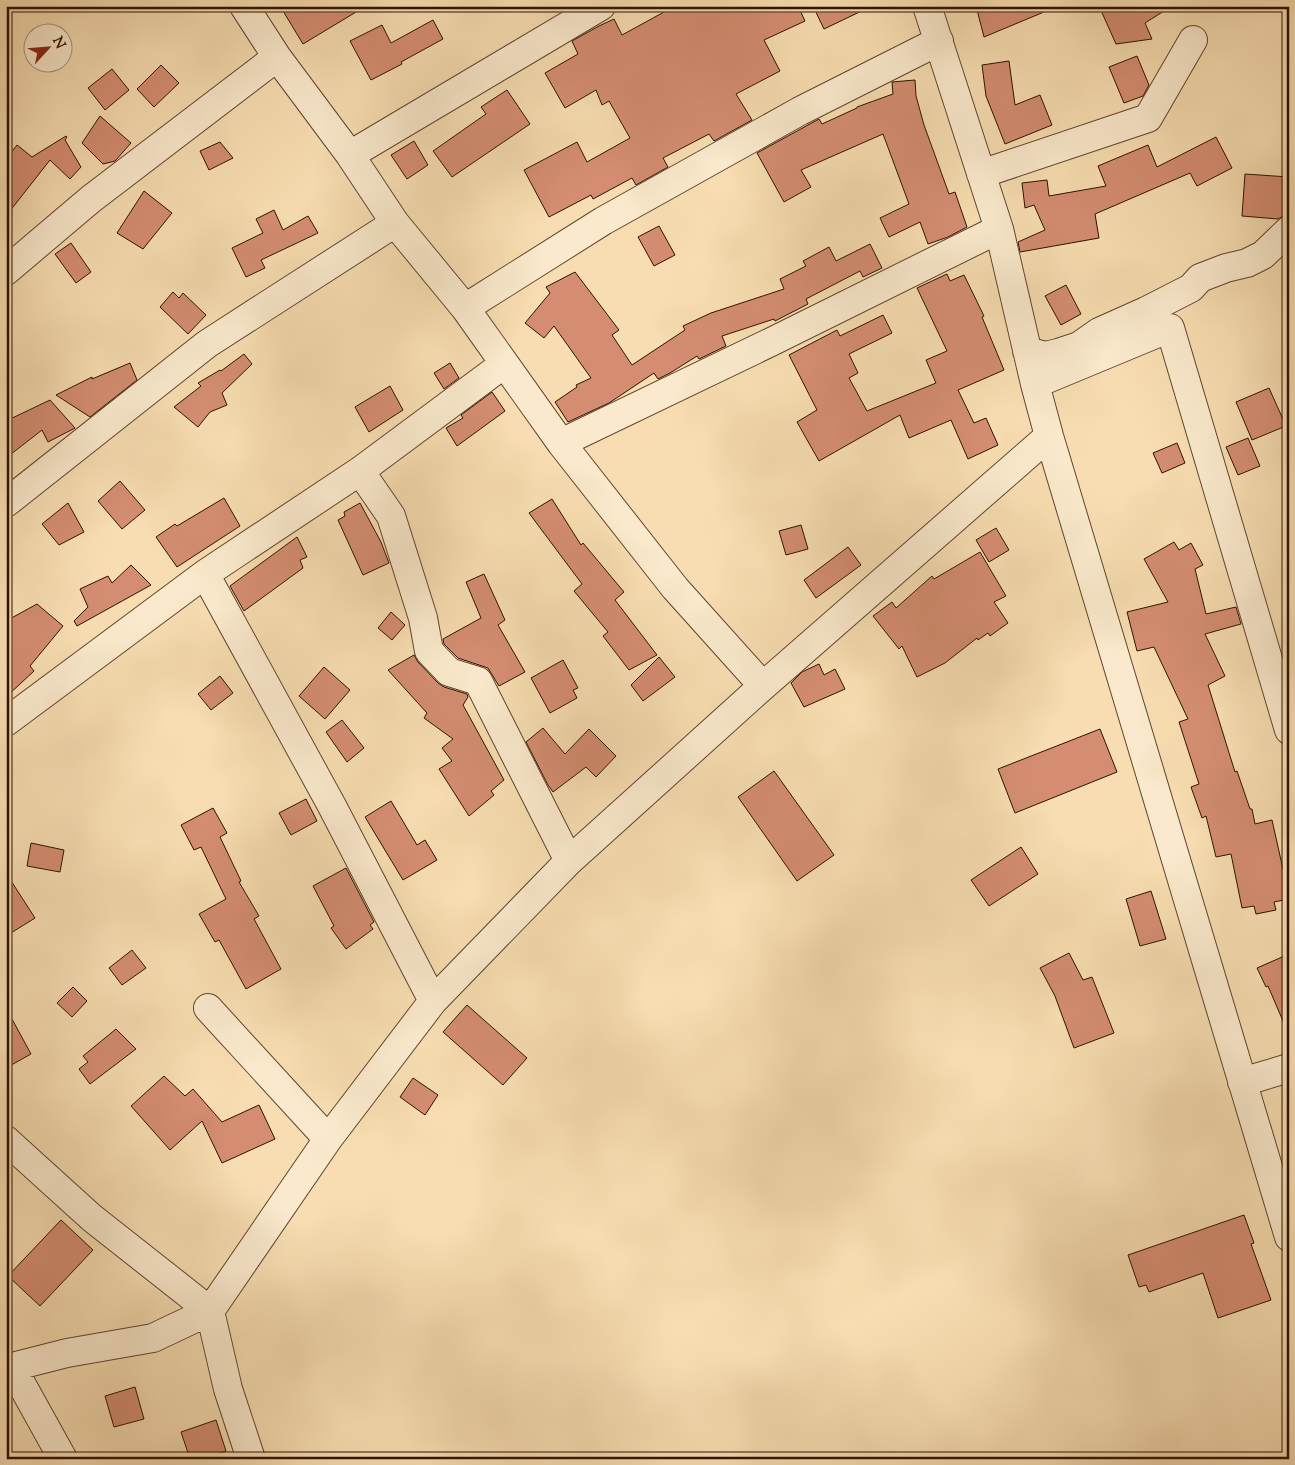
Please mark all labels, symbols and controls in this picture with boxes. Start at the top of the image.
north arrow [22,22,72,72]
text: N [46,34,69,53]

